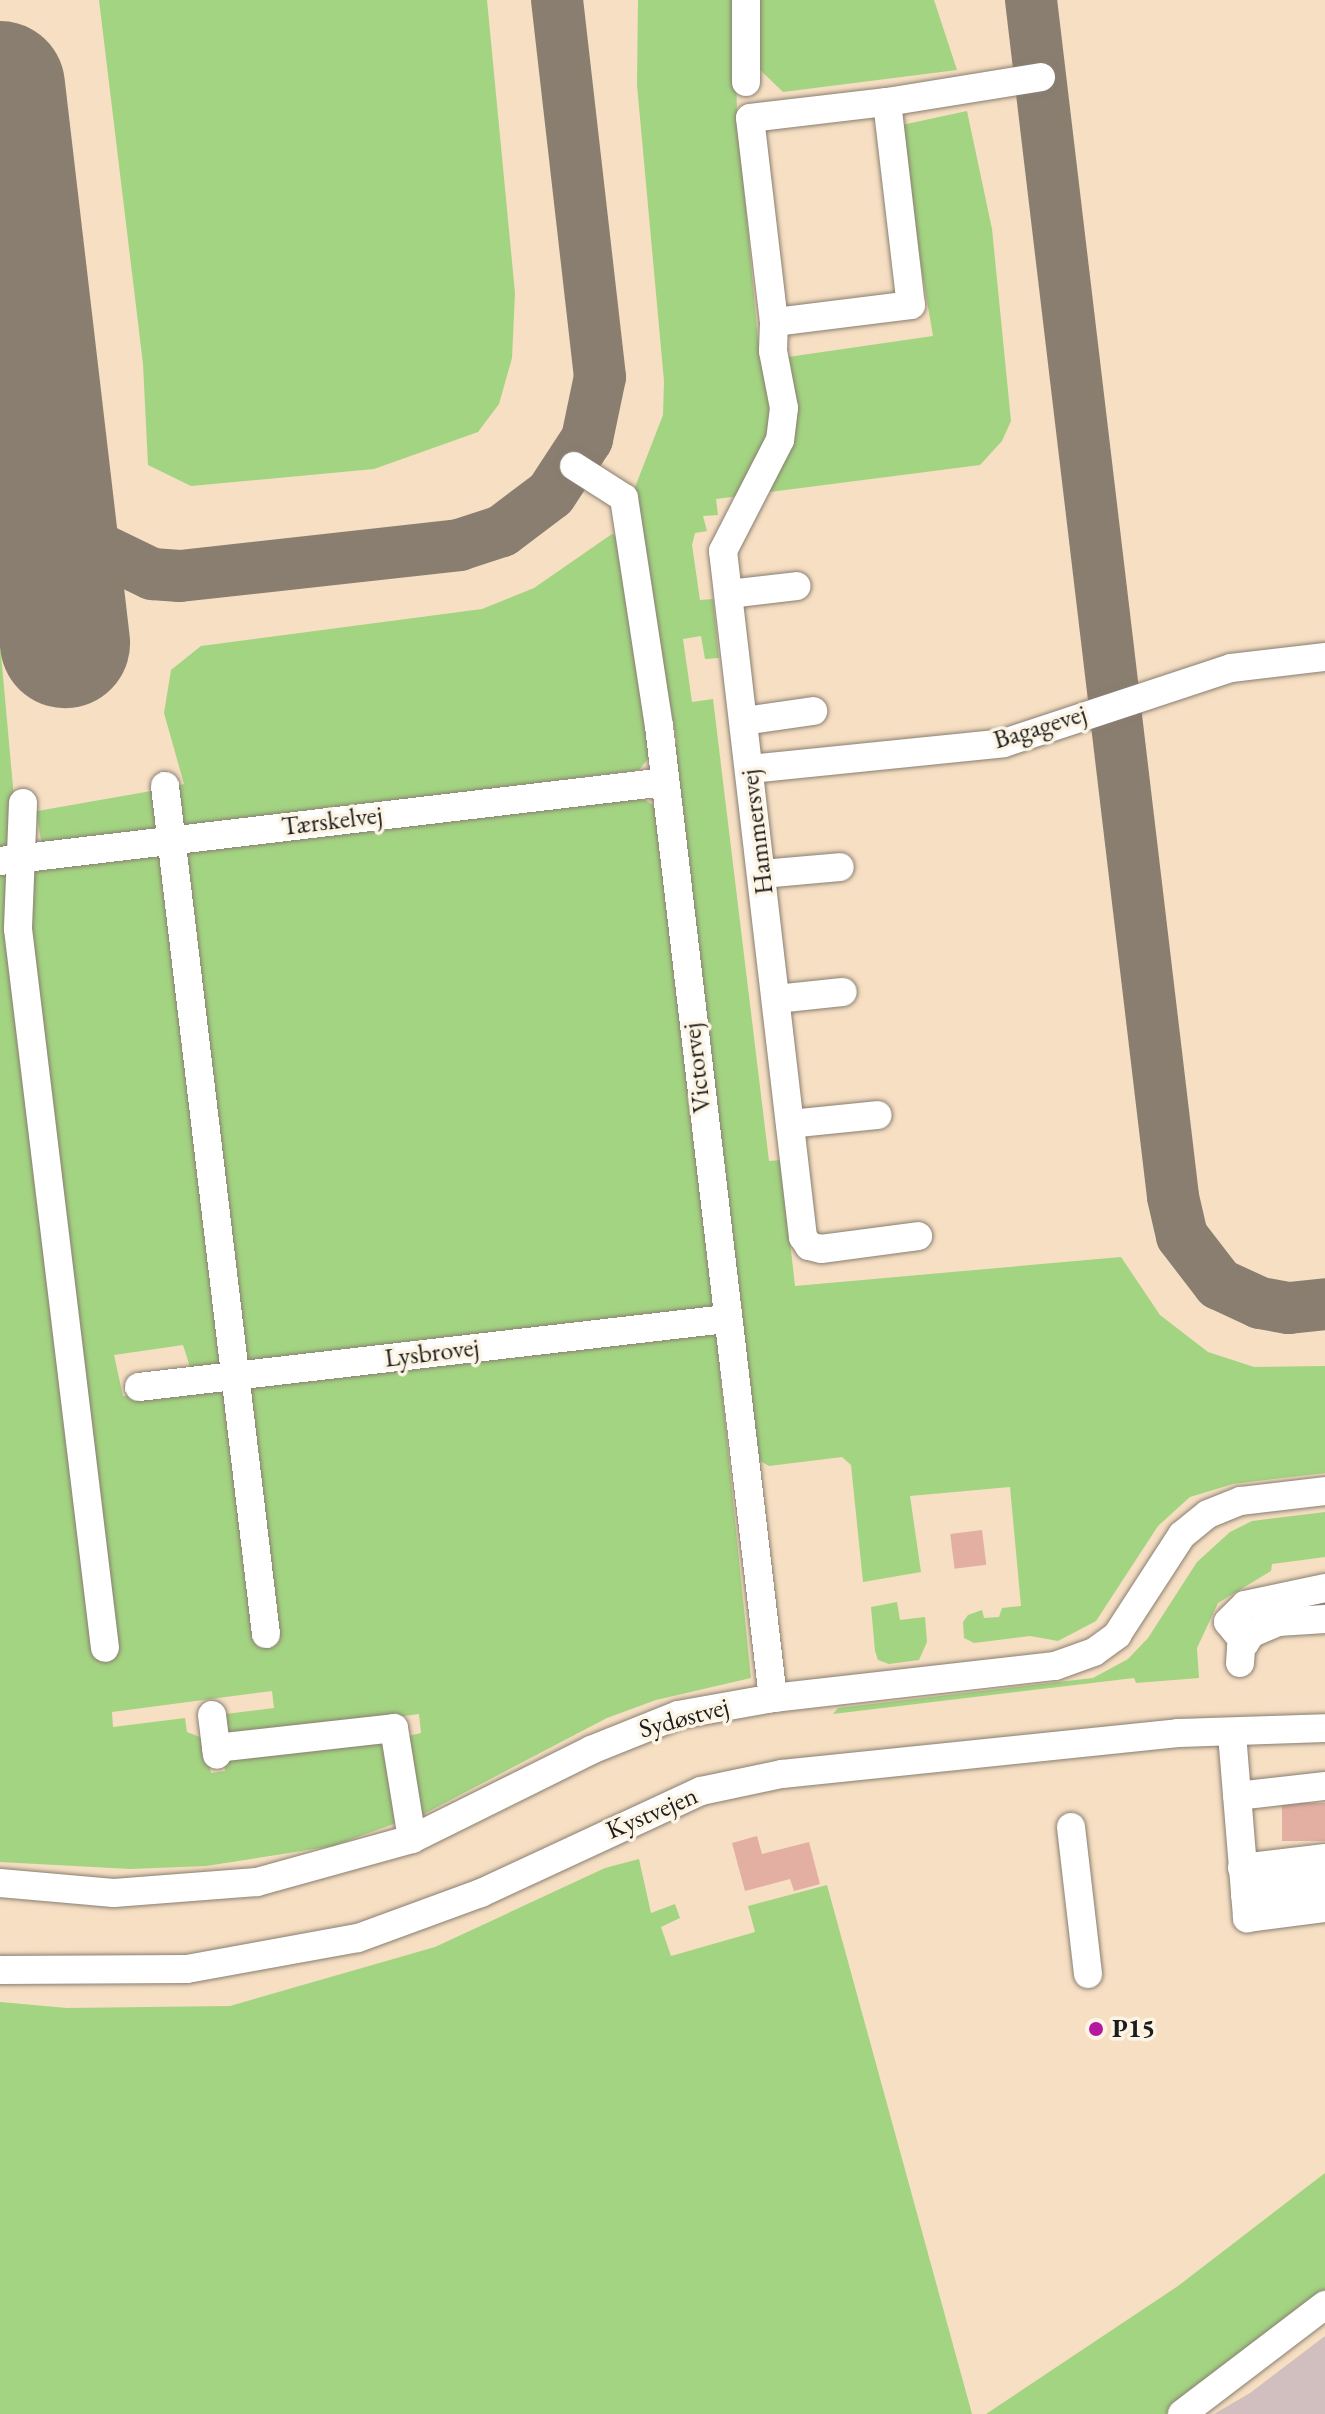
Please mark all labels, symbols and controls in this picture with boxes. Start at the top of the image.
street label: Bagagevej [990,698,1090,756]
street label: Hammersvej [734,768,780,896]
street label: Tærskelvej [280,799,384,843]
street label: Victorvej [676,1021,718,1115]
street label: Lysbrovej [383,1332,481,1374]
street label: Sydøstvej [636,1691,732,1745]
street label: Kystvejen [602,1780,702,1846]
place label: P15 [1112,2013,1155,2045]
marker: P15 [1087,2020,1105,2038]

